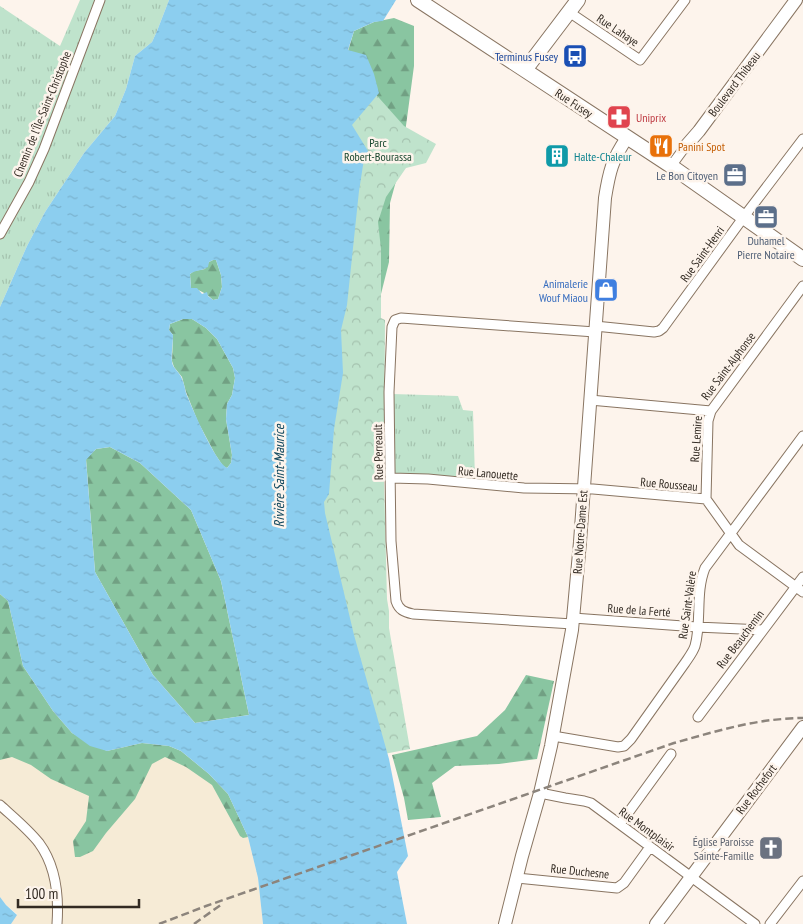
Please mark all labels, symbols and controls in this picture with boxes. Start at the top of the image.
street label: Rue Lahaye [594,10,642,50]
bus stop icon: Terminus Fusey [562,43,588,69]
street label: Chemin de l'Île-Saint-Christophe [10,49,74,179]
place label: Terminus Fusey [495,49,558,64]
street label: Boulevard Thibeau [705,49,763,119]
street label: Rue Fusey [552,85,596,121]
pharmacy icon: Uniprix [606,104,632,130]
place label: Uniprix [636,110,666,125]
restaurant icon: Panini Spot [648,133,674,159]
park label: Parc Robert-Bourassa [344,135,412,164]
place label: Panini Spot [678,139,726,154]
building icon: Halte-Chaleur [544,143,570,169]
place label: Halte-Chaleur [574,149,632,164]
office icon: Le Bon Citoyen [722,162,748,188]
place label: Le Bon Citoyen [656,168,718,183]
office icon: Duhamel Pierre Notaire [753,204,779,230]
street label: Rue Saint-Henri [677,223,727,285]
place label: Duhamel Pierre Notaire [737,233,795,262]
place label: Animalerie Wouf Miaou [539,276,588,305]
shop icon: Animalerie Wouf Miaou [593,277,619,303]
street label: Rue Saint-Alphonse [698,329,758,403]
street label: Rue Lemire [687,415,705,463]
water label: Rivière Saint-Maurice [270,423,288,527]
street label: Rue Perreault [370,423,386,480]
street label: Rue Lanouette [457,463,519,483]
street label: Rue Rousseau [640,474,698,494]
street label: Rue Notre-Dame Est [570,489,590,574]
street label: Rue Saint-Valère [675,570,699,640]
street label: Rue de la Ferté [607,600,671,620]
street label: Rue Beauchemin [713,607,767,671]
street label: Rue Rochefort [732,761,780,817]
street label: Rue Montplaisir [616,804,678,855]
place label: Église Paroisse Sainte-Famille [693,834,754,863]
church icon: Église Paroisse Sainte-Famille [758,835,784,861]
street label: Rue Duchesne [550,860,610,882]
scale bar [18,876,139,908]
text: 100 m [25,884,58,903]

